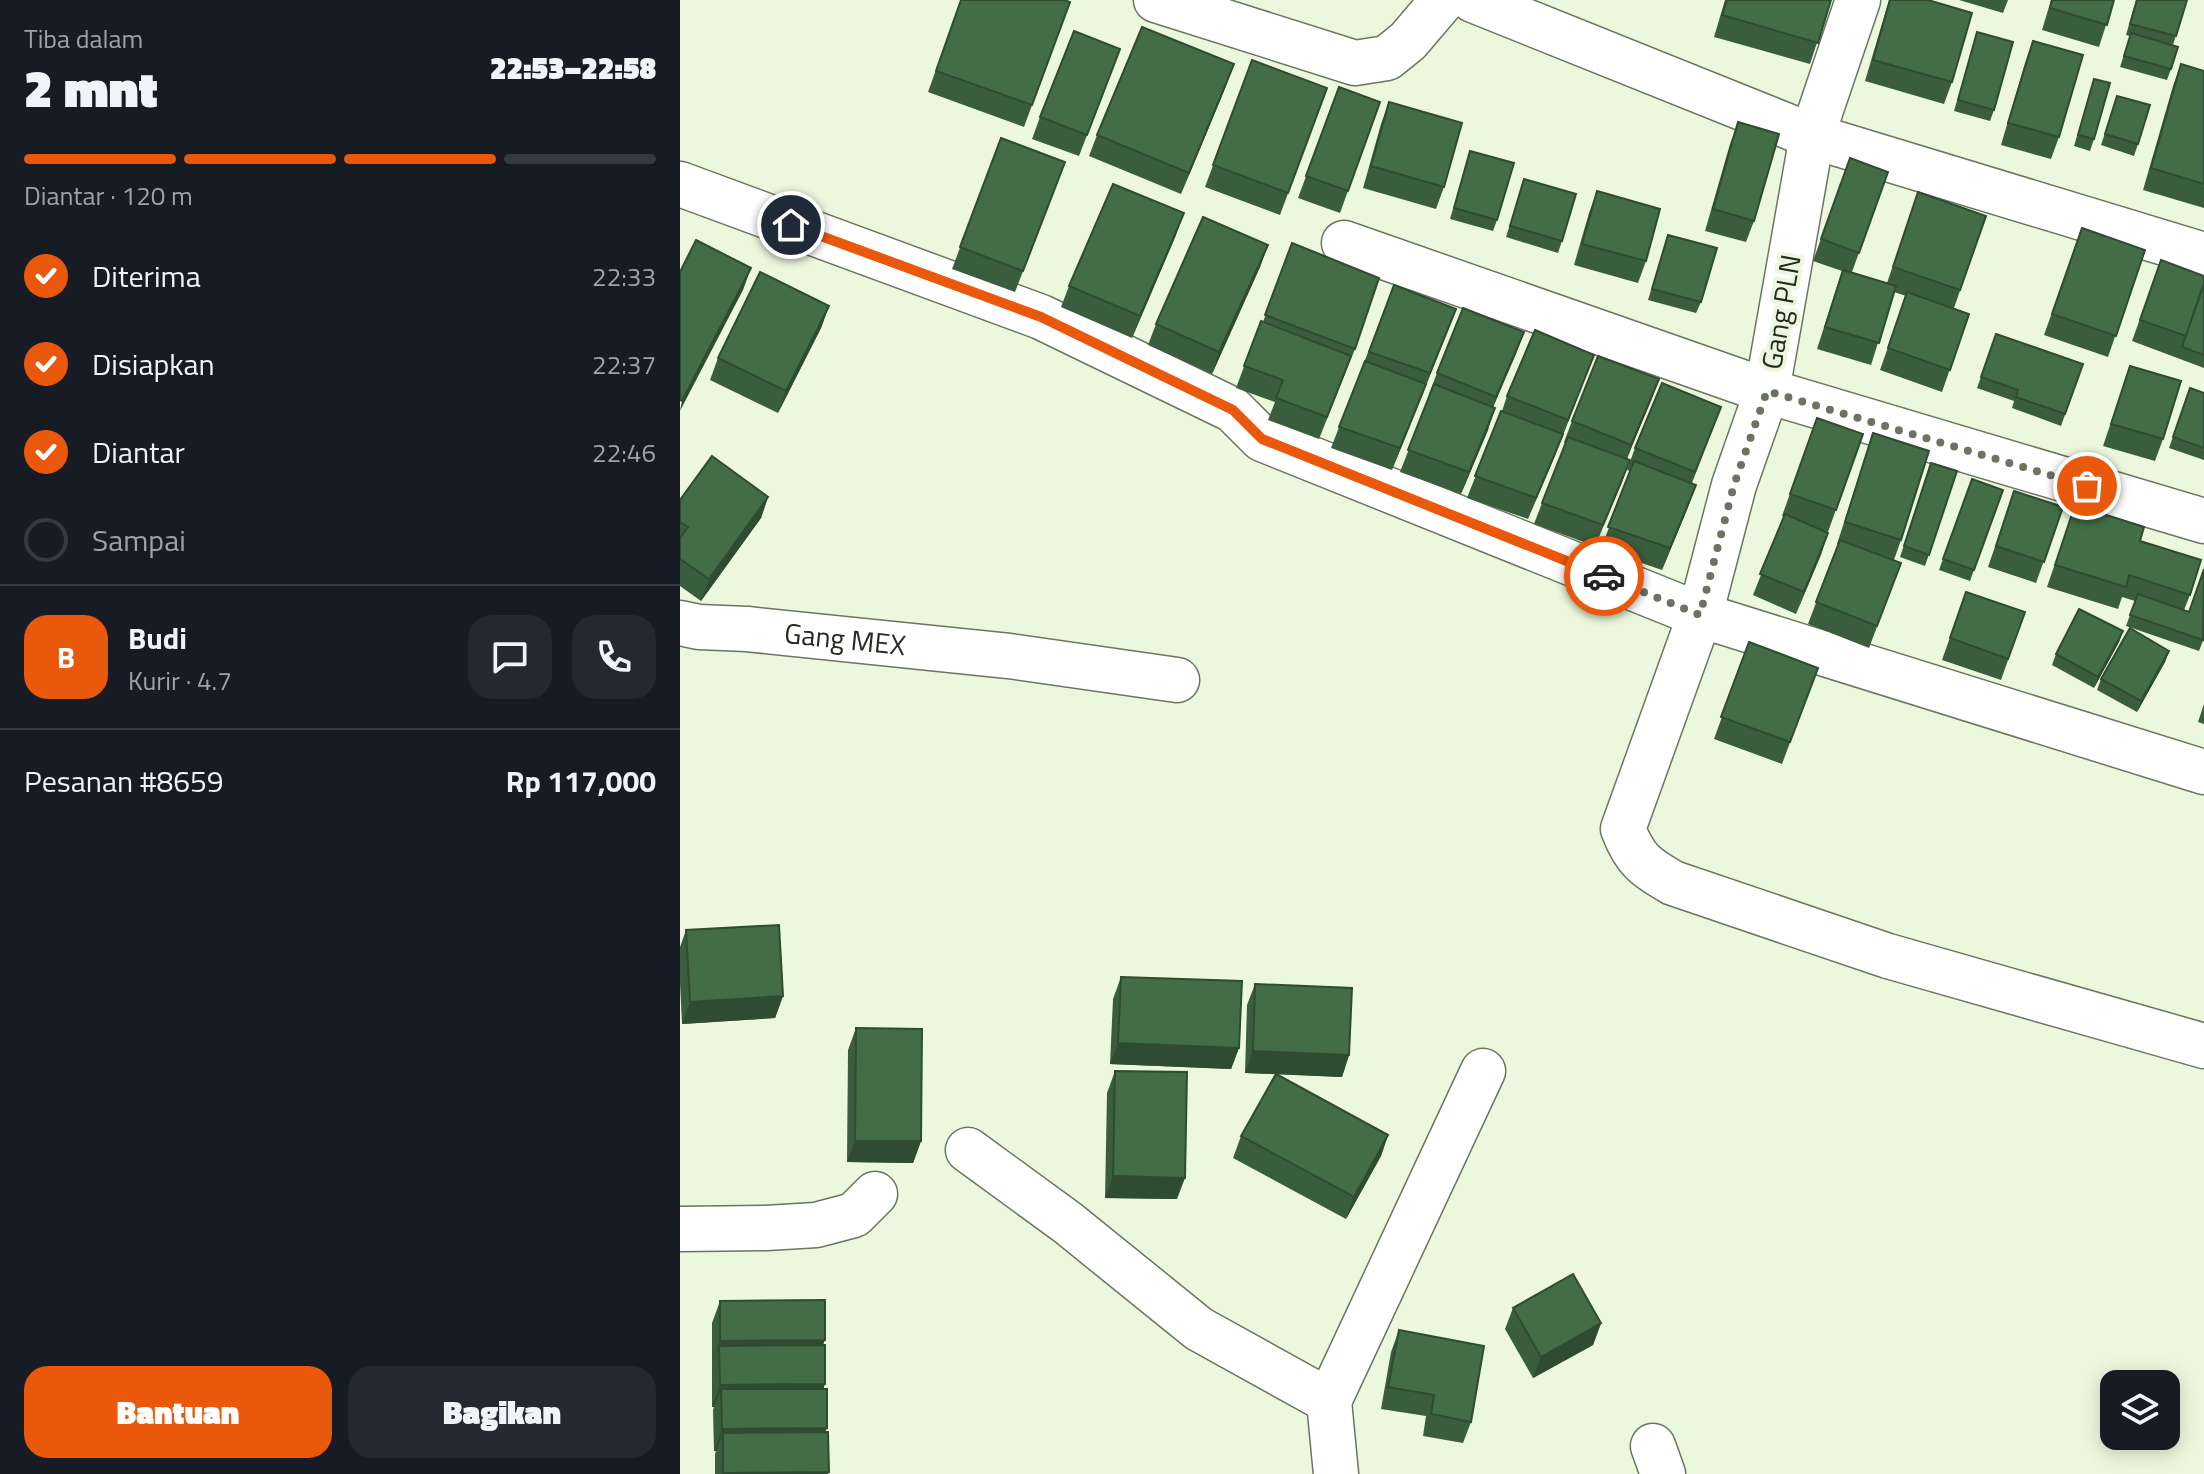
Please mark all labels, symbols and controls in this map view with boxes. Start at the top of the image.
text: Tiba dalam [24,19,143,58]
text: 22:53–22:58 [490,45,656,91]
text: 2 mnt [24,48,158,127]
text: Diantar · 120 m [24,176,193,215]
pin [757,191,825,259]
icon: home [769,203,813,247]
street label: Gang PLN [1749,251,1812,373]
text: Diterima [92,253,201,299]
icon: check [24,254,68,298]
text: 22:33 [592,257,656,296]
text: Disiapkan [92,341,215,387]
icon: check [24,342,68,386]
text: 22:37 [592,345,656,384]
text: Diantar [92,429,185,475]
icon: check [24,430,68,474]
text: 22:46 [592,433,656,472]
pin [2053,452,2121,520]
icon: bag [2065,464,2109,508]
text: Sampai [92,517,186,563]
courier [1564,536,1644,616]
icon: car [1582,554,1626,598]
street label: Gang MEX [782,611,908,666]
text: Budi [128,615,187,661]
button: chat [468,615,552,699]
button: phone [572,615,656,699]
text: B [57,634,75,680]
text: Kurir · 4.7 [128,661,232,700]
text: Pesanan #8659 [24,758,224,804]
text: Rp 117,000 [506,758,656,804]
button: Bantuan [24,1366,332,1458]
button: Bagikan [348,1366,656,1458]
map controls [2100,1370,2180,1450]
button: layers [2100,1370,2180,1450]

